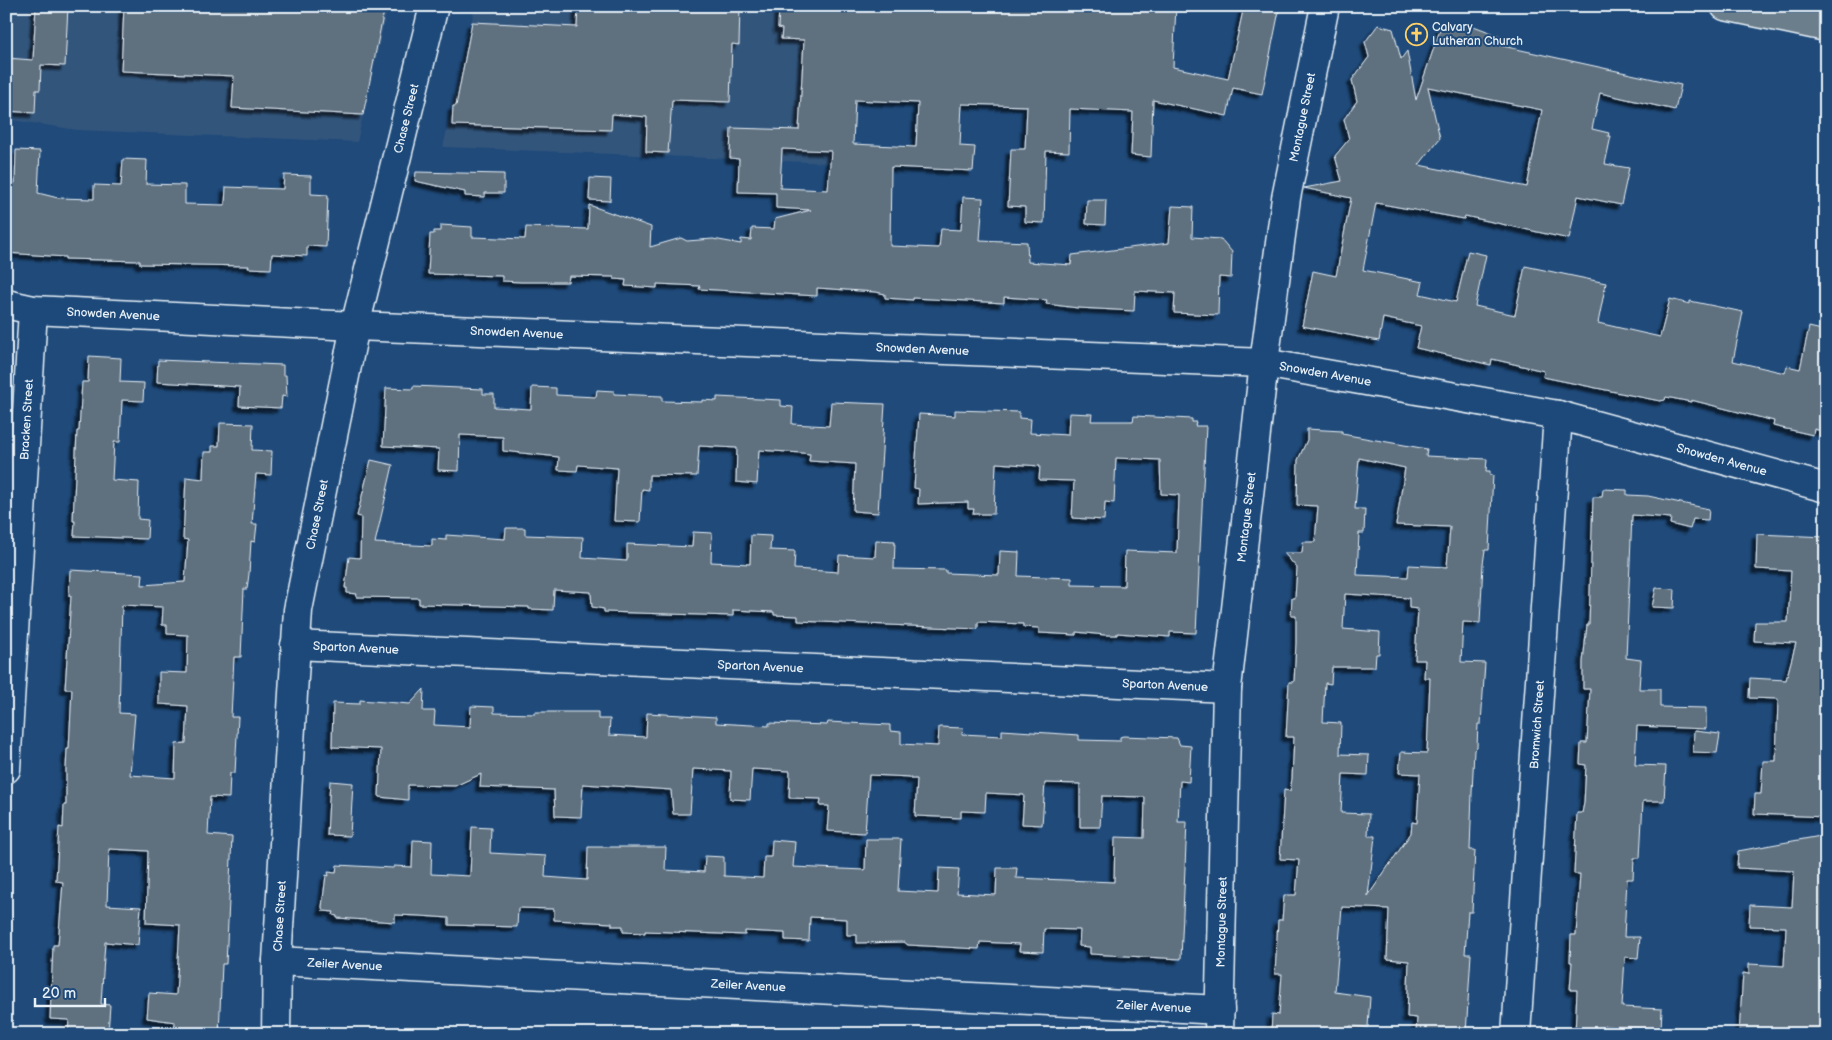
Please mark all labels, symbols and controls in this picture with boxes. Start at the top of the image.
place label: Calvary Lutheran Church [1432,20,1523,49]
church icon: Calvary Lutheran Church [1404,22,1428,46]
street label: Montague Street [1286,71,1319,163]
street label: Chase Street [390,82,422,155]
street label: Snowden Avenue [66,304,160,324]
street label: Snowden Avenue [470,323,564,342]
street label: Snowden Avenue [876,340,969,358]
street label: Snowden Avenue [1278,358,1372,389]
street label: Bracken Street [17,378,36,461]
street label: Snowden Avenue [1675,440,1769,479]
street label: Montague Street [1234,471,1259,563]
street label: Chase Street [303,478,332,551]
street label: Sparton Avenue [313,638,399,657]
street label: Sparton Avenue [717,657,804,676]
street label: Sparton Avenue [1122,676,1208,695]
street label: Bromwich Street [1526,680,1547,770]
street label: Montague Street [1213,876,1230,968]
street label: Chase Street [270,880,289,952]
street label: Zeiler Avenue [306,955,383,974]
scale bar [35,975,105,1007]
street label: Zeiler Avenue [710,976,786,995]
text: 20 m [42,984,76,1003]
street label: Zeiler Avenue [1115,997,1192,1016]

